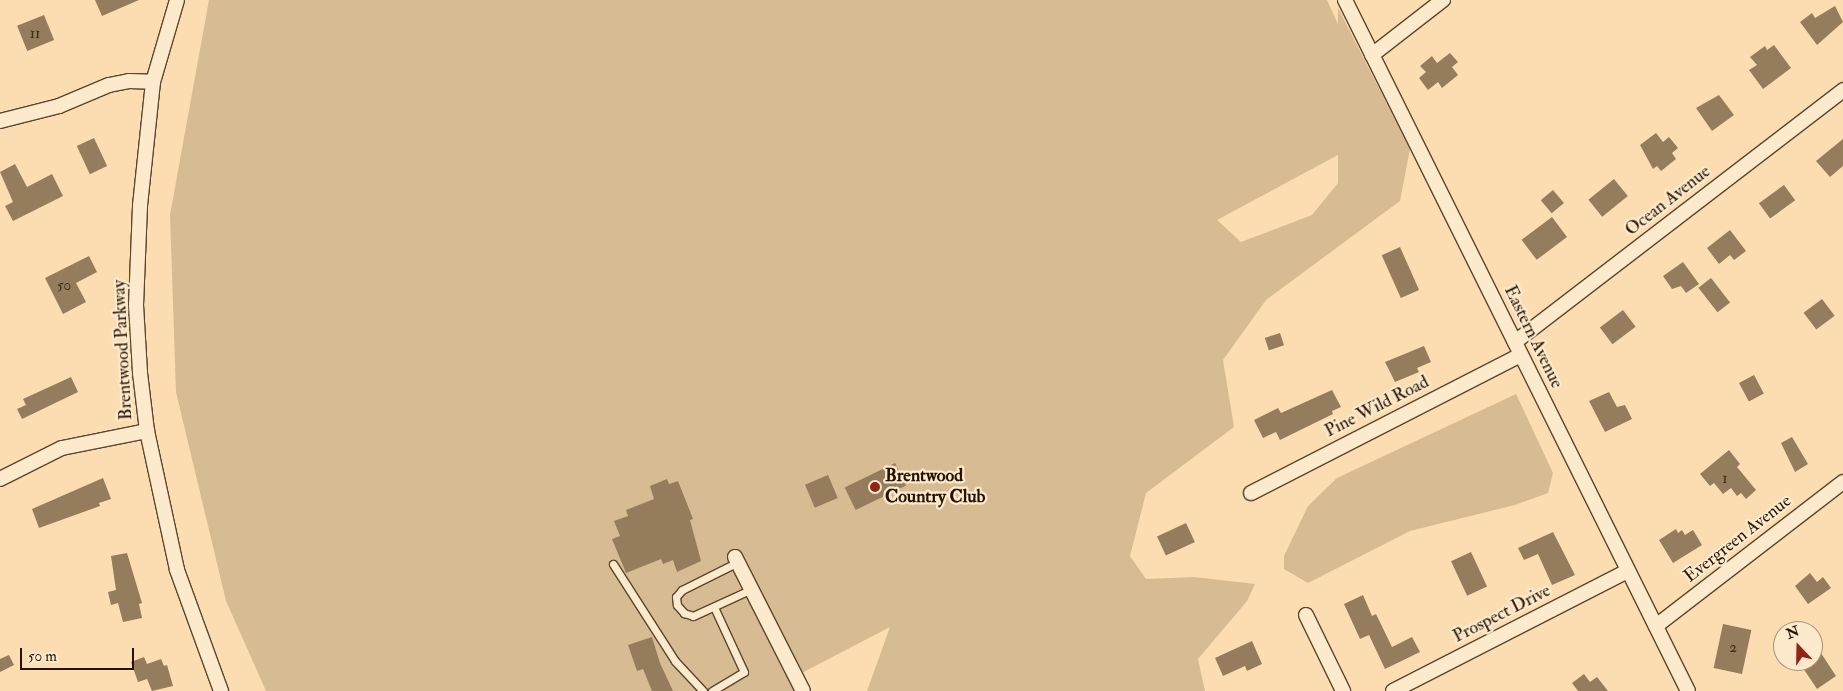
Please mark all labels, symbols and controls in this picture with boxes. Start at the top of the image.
house number: 11 [30,25,40,43]
street label: Ocean Avenue [1621,161,1715,241]
house number: 50 [57,277,71,295]
street label: Brentwood Parkway [109,279,137,421]
street label: Eastern Avenue [1499,282,1567,392]
street label: Pine Wild Road [1321,372,1433,442]
place label: Brentwood Country Club [885,466,985,508]
house number: 1 [1722,470,1728,488]
marker: Brentwood Country Club [869,481,881,493]
street label: Evergreen Avenue [1680,490,1796,588]
street label: Prospect Drive [1450,580,1554,648]
north arrow [1773,621,1823,671]
text: N [1784,622,1802,643]
scale bar [22,638,136,670]
house number: 2 [1729,639,1737,657]
text: 50 m [28,647,57,666]

